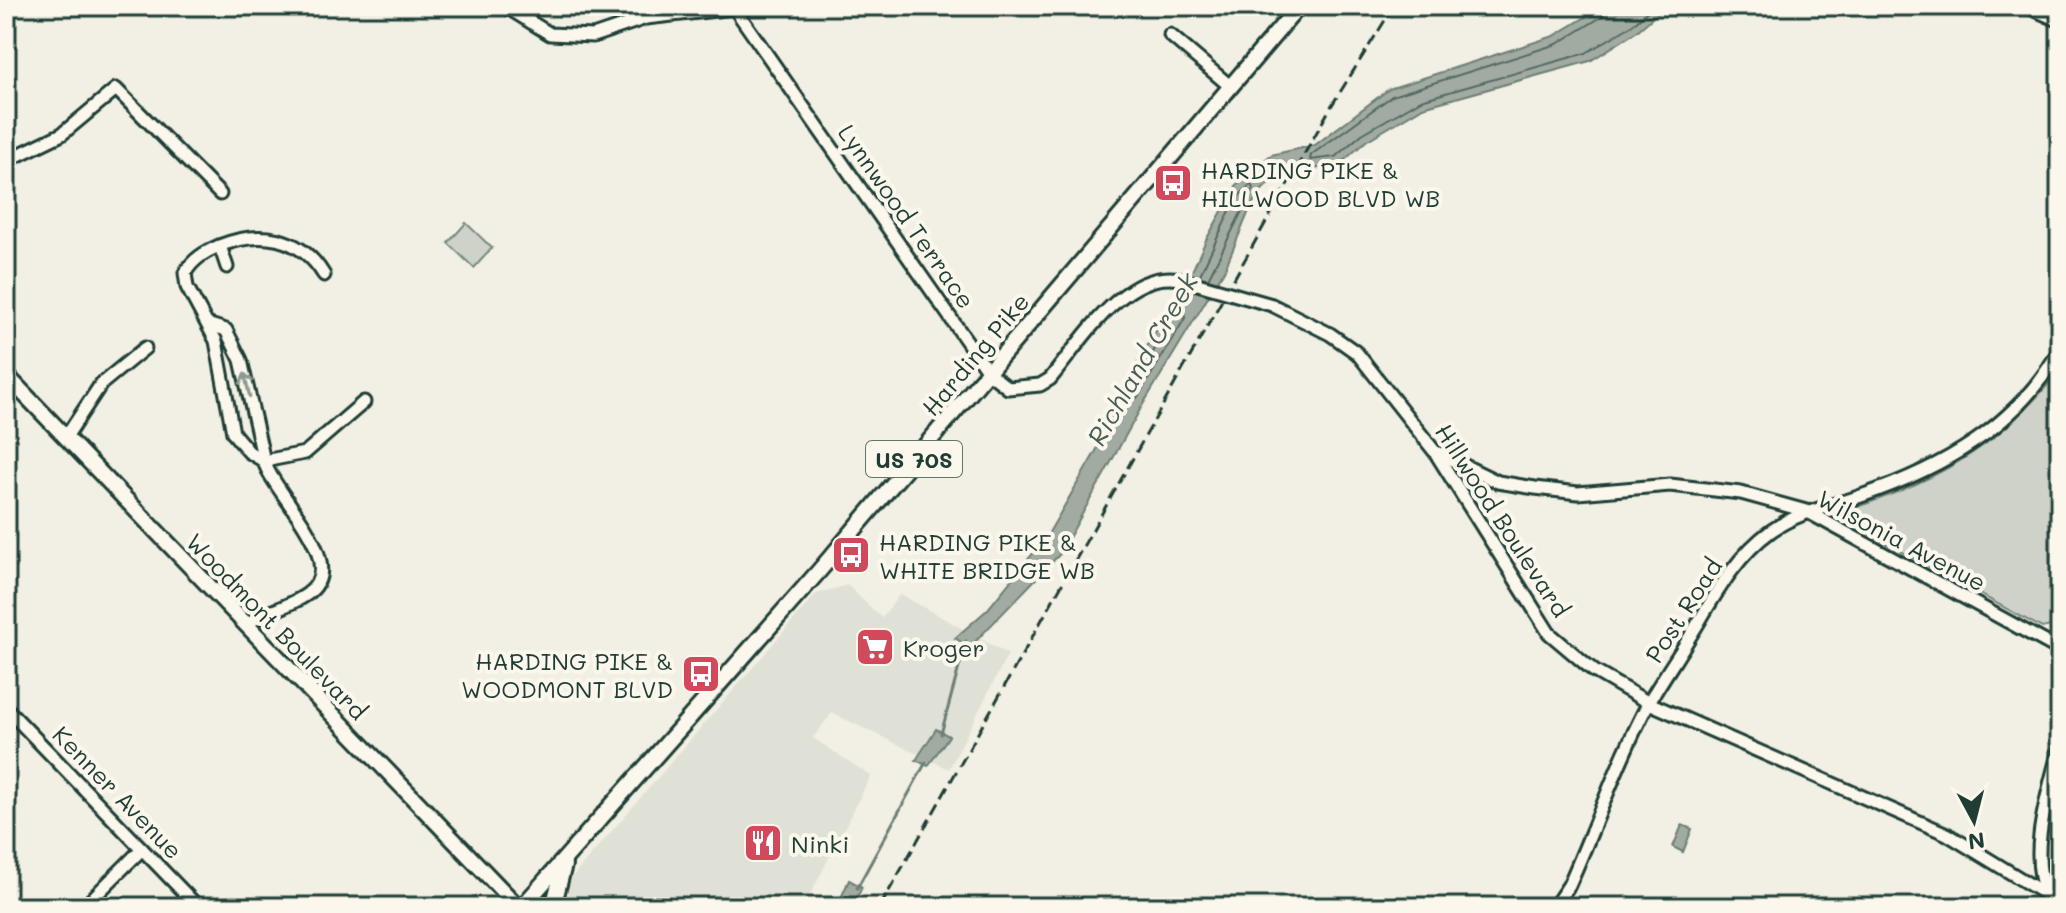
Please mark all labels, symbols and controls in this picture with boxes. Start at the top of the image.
street label: Lynnwood Terrace [832,118,982,314]
place label: HARDING PIKE & HILLWOOD BLVD WB [1201,154,1440,213]
bus stop icon: HARDING PIKE & HILLWOOD BLVD WB [1152,162,1194,204]
water label: Richland Creek [1079,265,1206,452]
street label: Harding Pike [915,286,1035,422]
one-way arrow [239,373,254,399]
street label: Hillwood Boulevard [1429,417,1577,623]
road number: US 70S [866,441,962,477]
street label: Wilsonia Avenue [1812,482,1992,598]
street label: Woodmont Boulevard [180,526,374,726]
place label: HARDING PIKE & WHITE BRIDGE WB [879,526,1095,585]
bus stop icon: HARDING PIKE & WHITE BRIDGE WB [830,534,872,576]
street label: Post Road [1638,552,1728,668]
supermarket icon: Kroger [854,626,896,668]
place label: Kroger [903,632,985,663]
place label: HARDING PIKE & WOODMONT BLVD [461,645,673,704]
bus stop icon: HARDING PIKE & WOODMONT BLVD [680,653,722,695]
street label: Kenner Avenue [47,719,189,865]
north arrow [1934,781,2014,861]
restaurant icon: Ninki [742,822,784,864]
text: N [1966,826,1987,857]
place label: Ninki [791,828,849,859]

